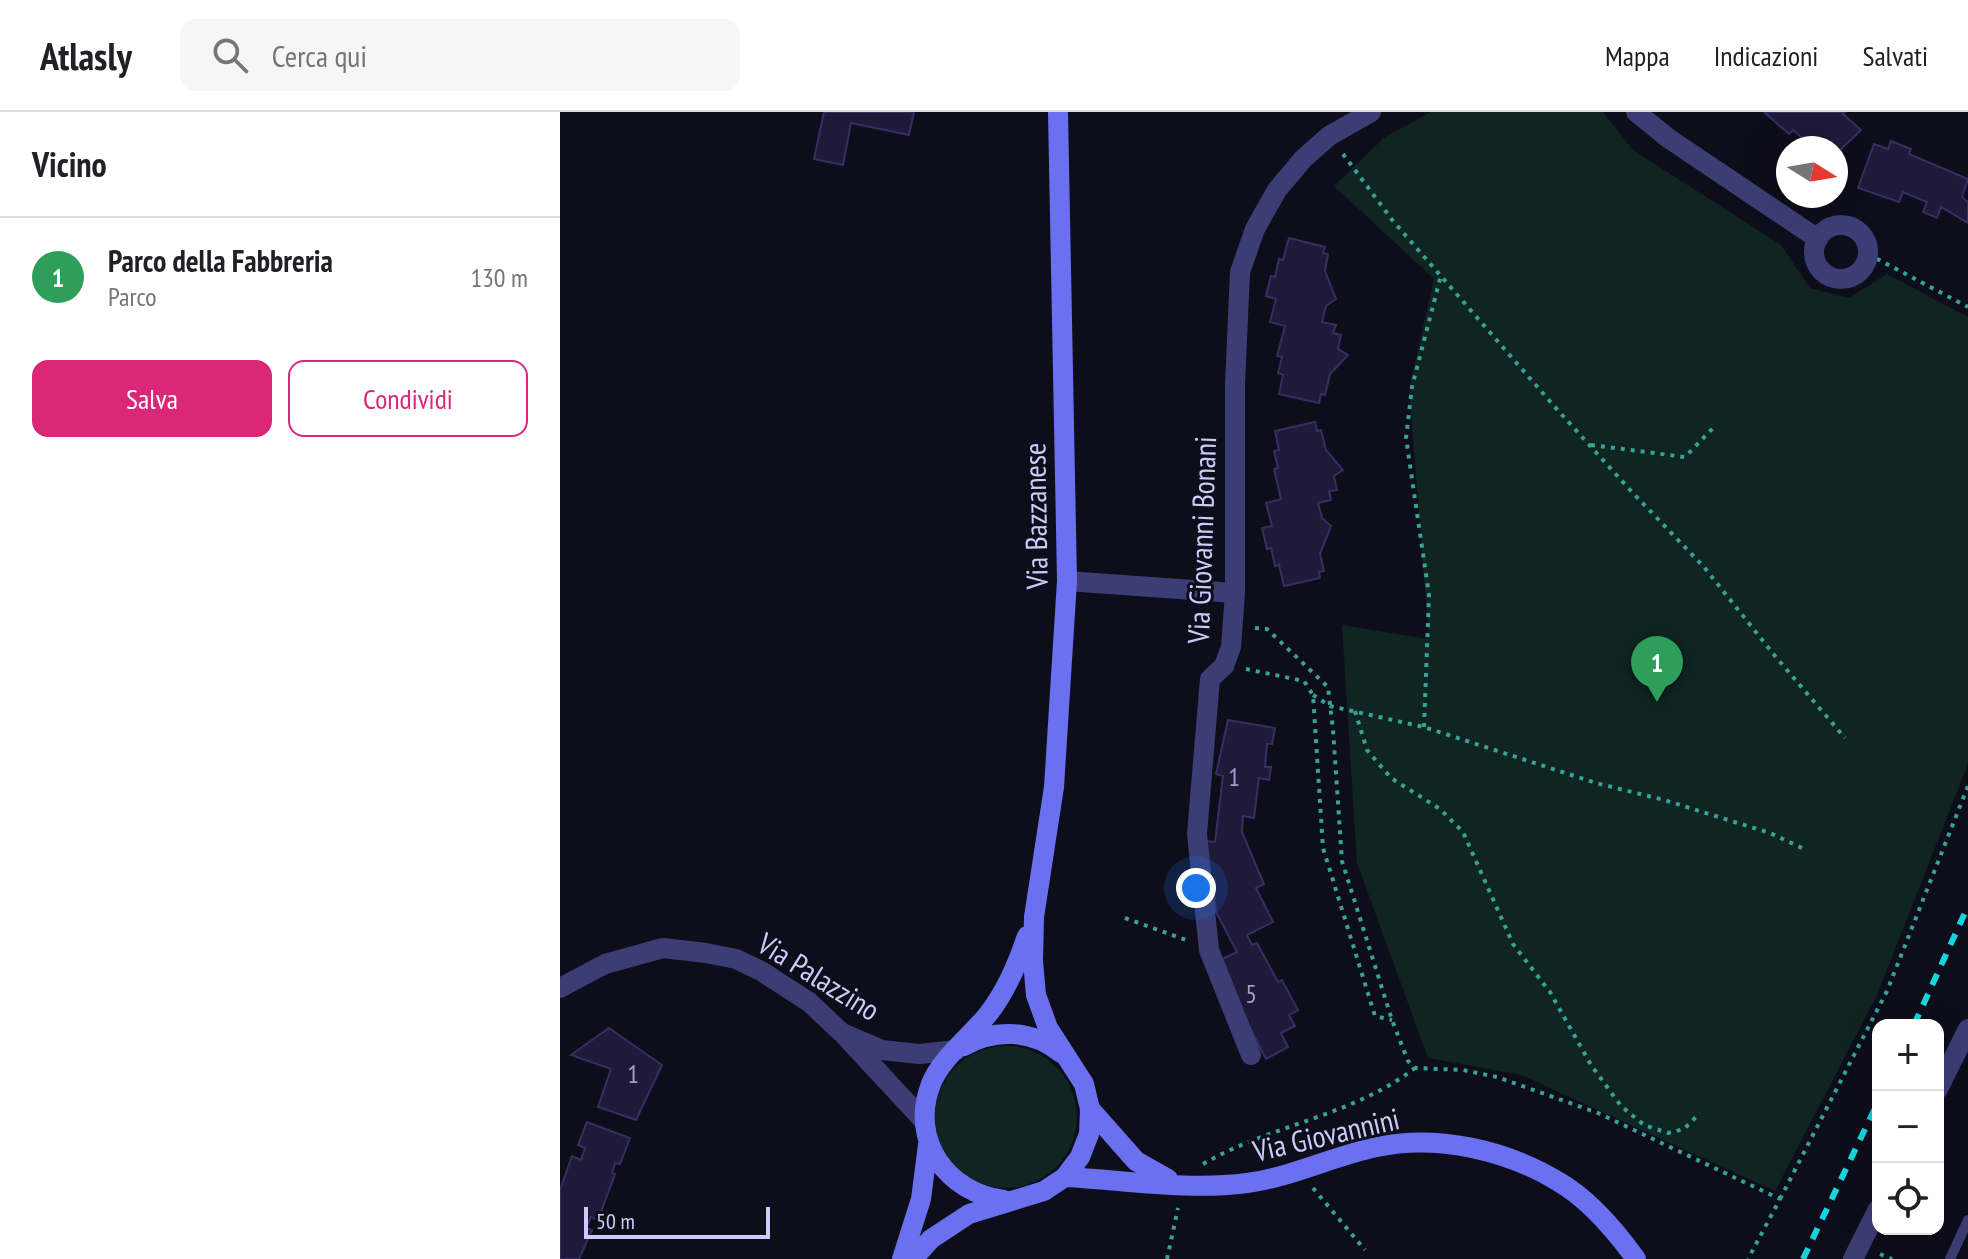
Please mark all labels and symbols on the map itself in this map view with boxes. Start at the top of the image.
north arrow [1776,136,1848,208]
street label: Via Giovanni Bonani [1178,436,1224,645]
street label: Via Bazzanese [1014,442,1056,591]
pin: 1 [1631,636,1683,702]
house number: 1 [1228,760,1240,793]
your location [1176,868,1216,908]
street label: Via Palazzino [750,923,887,1029]
house number: 5 [1245,977,1257,1010]
house number: 1 [627,1057,639,1090]
street label: Via Giovannini [1248,1098,1403,1170]
scale bar [584,1203,770,1239]

